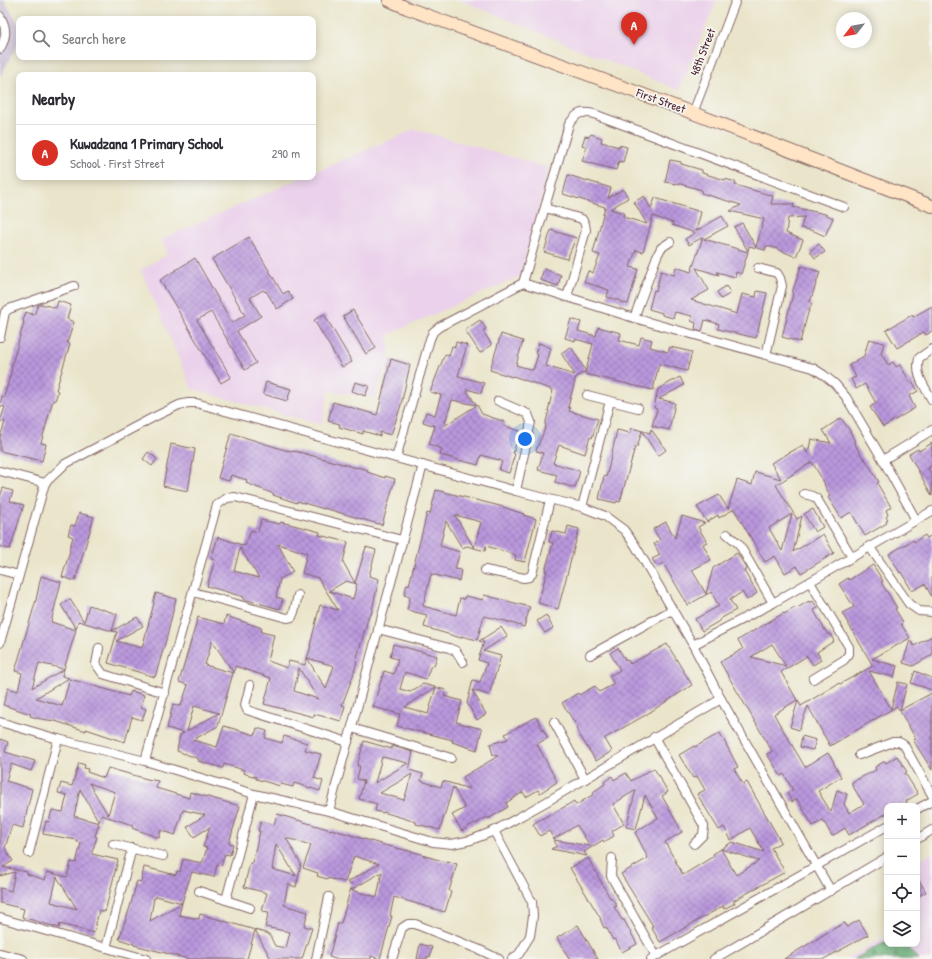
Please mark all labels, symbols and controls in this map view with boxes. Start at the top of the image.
pin: A [621,12,647,45]
north arrow [836,12,872,48]
search box [16,16,316,60]
street label: 48th Street [686,25,720,78]
icon: search [30,27,52,49]
text: Search here [62,28,126,49]
street label: First Street [633,83,689,118]
text: Nearby [32,87,75,110]
text: Kuwadzana 1 Primary School [70,133,223,154]
text: A [42,144,48,162]
text: 290 m [271,144,300,162]
text: School · First Street [70,154,165,172]
your location [515,429,535,449]
map controls [884,803,920,947]
button: + [884,803,920,839]
button: − [884,839,920,875]
button: locate [884,875,920,911]
button: layers [884,911,920,947]

